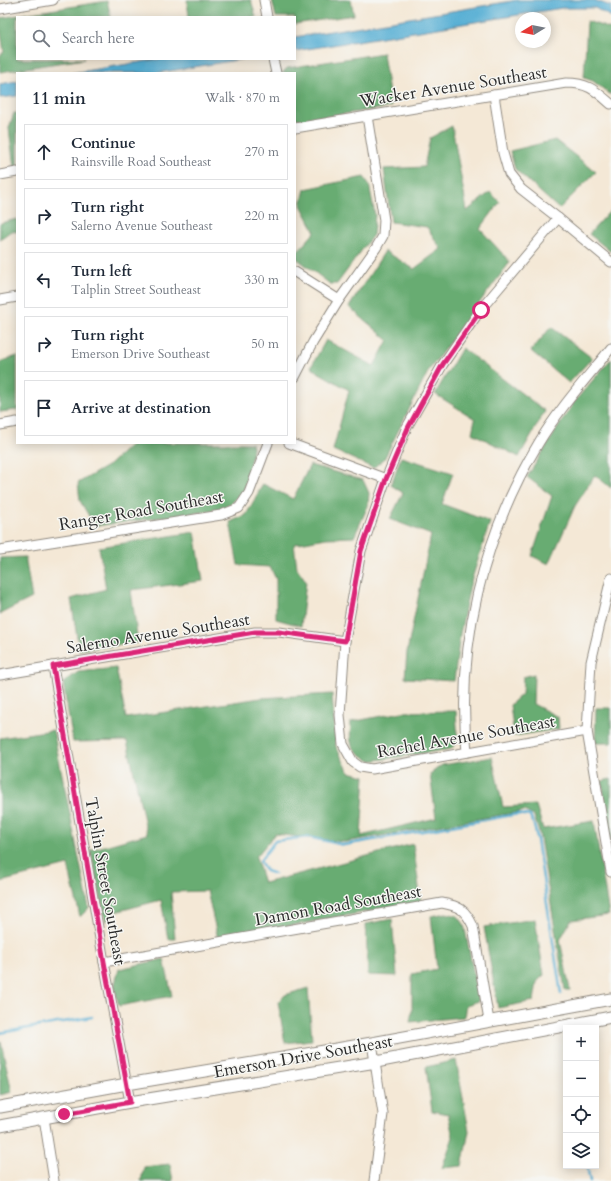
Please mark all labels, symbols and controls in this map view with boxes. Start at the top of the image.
north arrow [515,12,551,48]
search box [16,16,296,60]
icon: search [30,27,52,49]
text: Search here [62,28,135,48]
street label: Wacker Avenue Southeast [357,60,549,113]
text: 11 min [32,87,86,110]
text: Walk · 870 m [205,89,280,107]
text: Continue [71,133,136,153]
icon: ahead [33,141,55,163]
text: 270 m [245,143,279,161]
text: Rainsville Road Southeast [71,153,211,171]
text: Turn right [71,197,144,217]
icon: right [33,205,55,227]
text: 220 m [245,207,279,225]
text: Salerno Avenue Southeast [71,217,213,235]
text: Turn left [71,261,132,281]
icon: left [33,269,55,291]
text: 330 m [245,271,279,289]
text: Talplin Street Southeast [71,281,201,299]
route start [472,301,490,319]
text: Turn right [71,325,144,345]
icon: right [33,333,55,355]
text: 50 m [251,335,279,353]
text: Emerson Drive Southeast [71,345,210,363]
icon: arrive [33,397,55,419]
text: Arrive at destination [71,398,211,418]
street label: Ranger Road Southeast [57,485,226,536]
street label: Salerno Avenue Southeast [65,608,252,659]
street label: Rachel Avenue Southeast [375,709,558,763]
street label: Talplin Street Southeast [79,795,132,967]
street label: Damon Road Southeast [253,879,424,931]
map controls [563,1025,599,1169]
button: + [563,1025,599,1061]
street label: Emerson Drive Southeast [212,1029,395,1084]
button: − [563,1061,599,1097]
button: locate [563,1097,599,1133]
route end [55,1105,73,1123]
button: layers [563,1133,599,1169]

